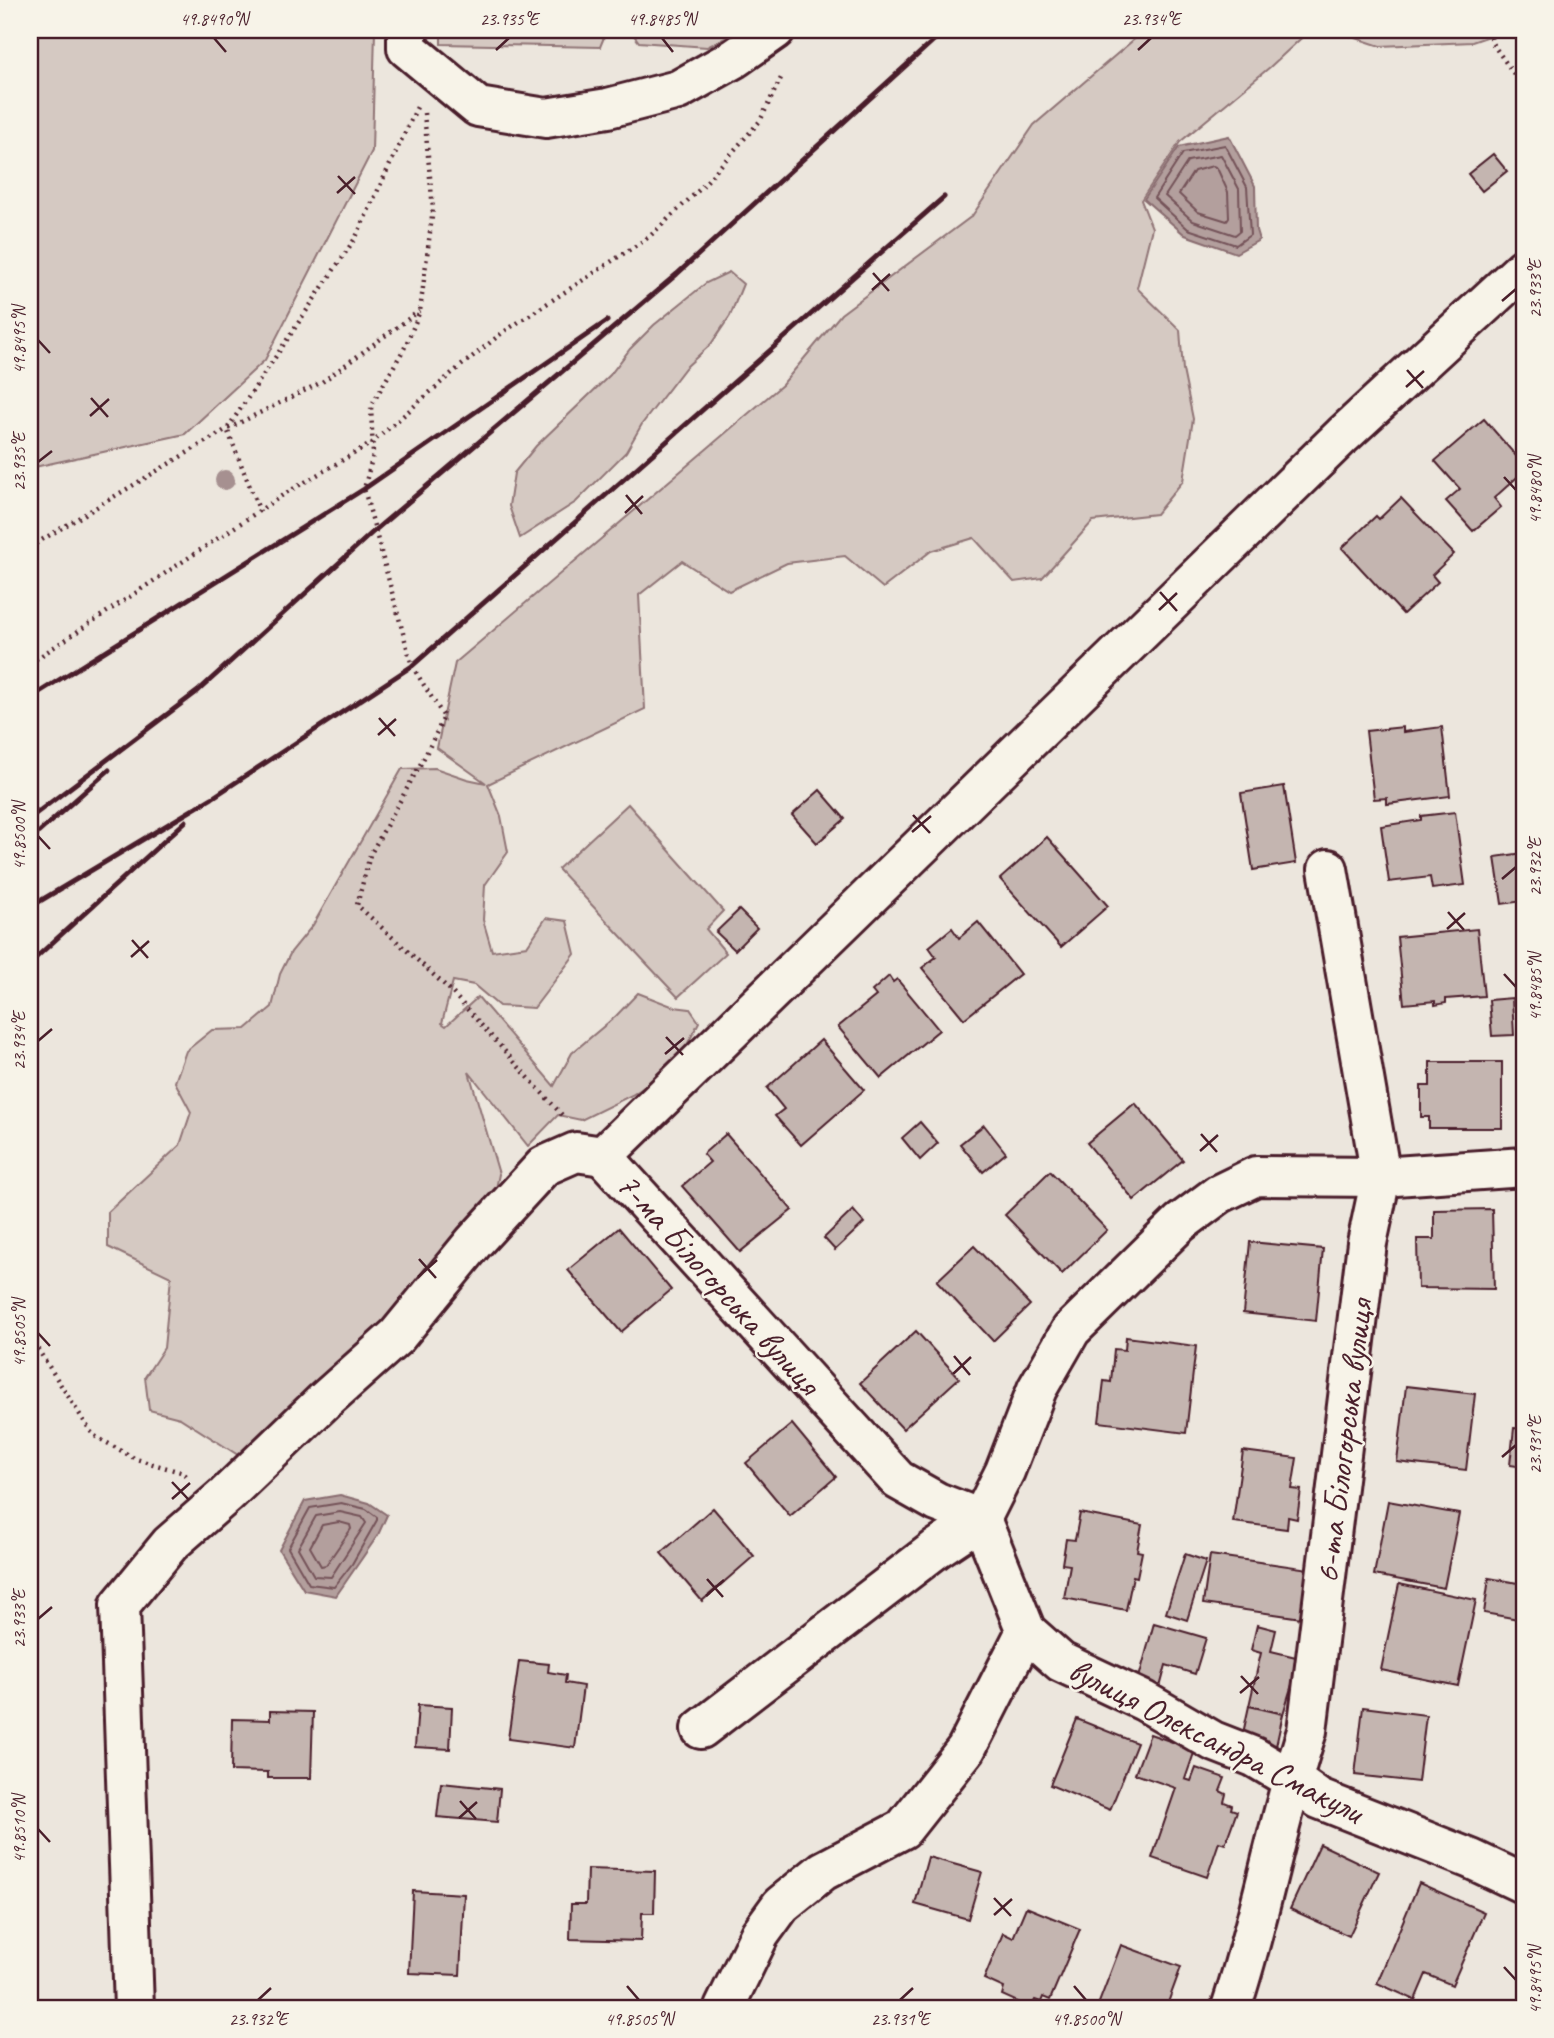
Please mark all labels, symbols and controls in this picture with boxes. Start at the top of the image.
text: 49.8490°N [180,8,251,30]
text: 23.935°E [480,8,541,30]
text: 49.8485°N [628,8,699,30]
text: 23.934°E [1122,8,1183,30]
text: 23.933°E [1524,257,1546,318]
text: 49.8495°N [8,303,30,374]
text: 23.935°E [8,430,30,491]
text: 49.8480°N [1524,453,1546,524]
text: 49.8500°N [8,799,30,870]
text: 23.932°E [1524,835,1546,896]
text: 49.8485°N [1524,950,1546,1021]
text: 23.934°E [8,1009,30,1070]
street label: 7-ма Білогорська вулиця [607,1162,833,1406]
street label: 6-та Білогорська вулиця [1304,1294,1384,1585]
text: 49.8505°N [8,1296,30,1367]
text: 23.931°E [1524,1413,1546,1474]
text: 23.933°E [8,1587,30,1648]
street label: вулиця Олександра Смакули [1061,1647,1374,1836]
text: 49.8510°N [8,1792,30,1863]
text: 49.8495°N [1524,1943,1546,2014]
text: 23.932°E [229,2008,290,2030]
text: 49.8505°N [605,2008,676,2030]
text: 23.931°E [871,2008,932,2030]
text: 49.8500°N [1052,2008,1123,2030]

